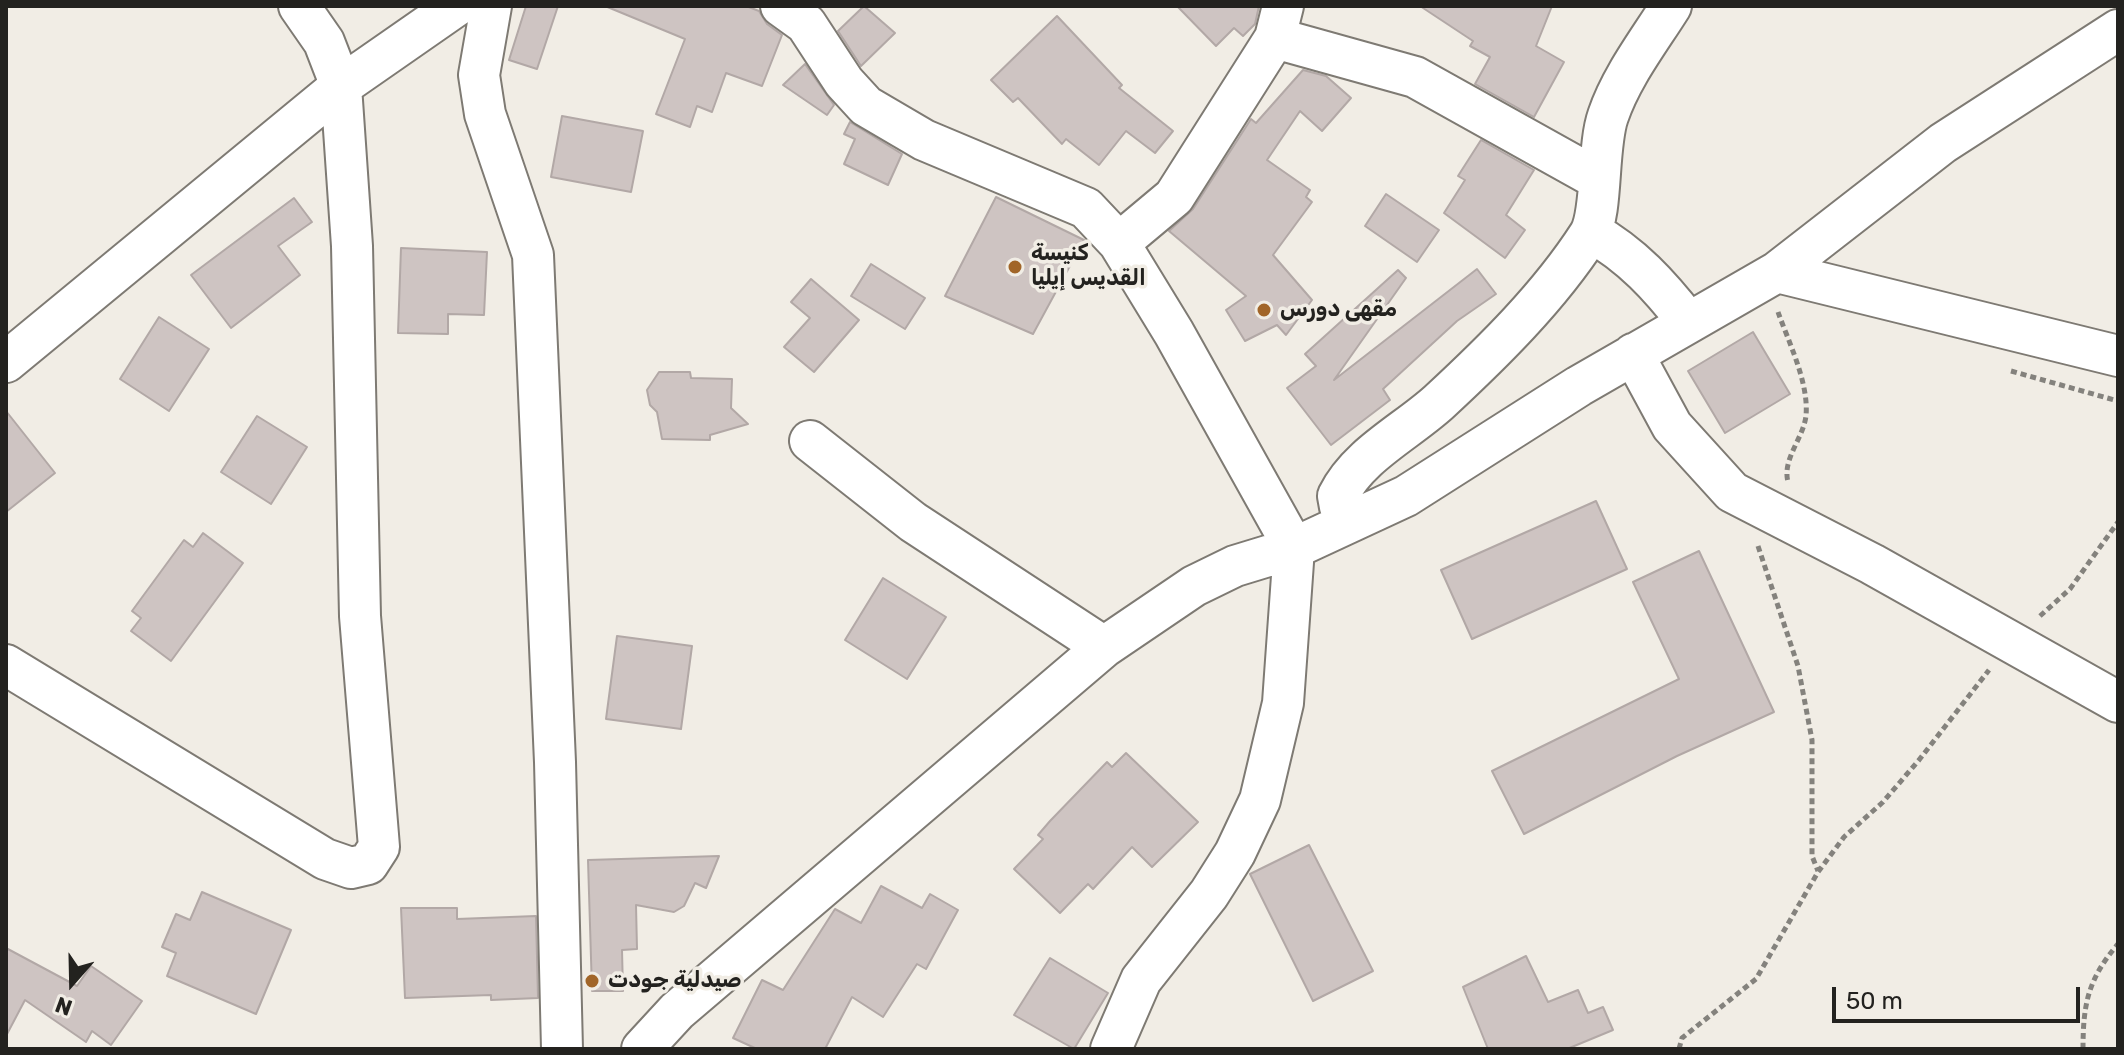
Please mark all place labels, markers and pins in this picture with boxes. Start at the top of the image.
place label: كنيسة القديس إيليا [1031,241,1146,292]
marker: كنيسة القديس إيليا [1006,258,1024,276]
place label: مقهى دورس [1280,297,1397,323]
marker: مقهى دورس [1255,301,1273,319]
place label: صيدلية جودت [608,968,741,994]
marker: صيدلية جودت [583,972,601,990]

